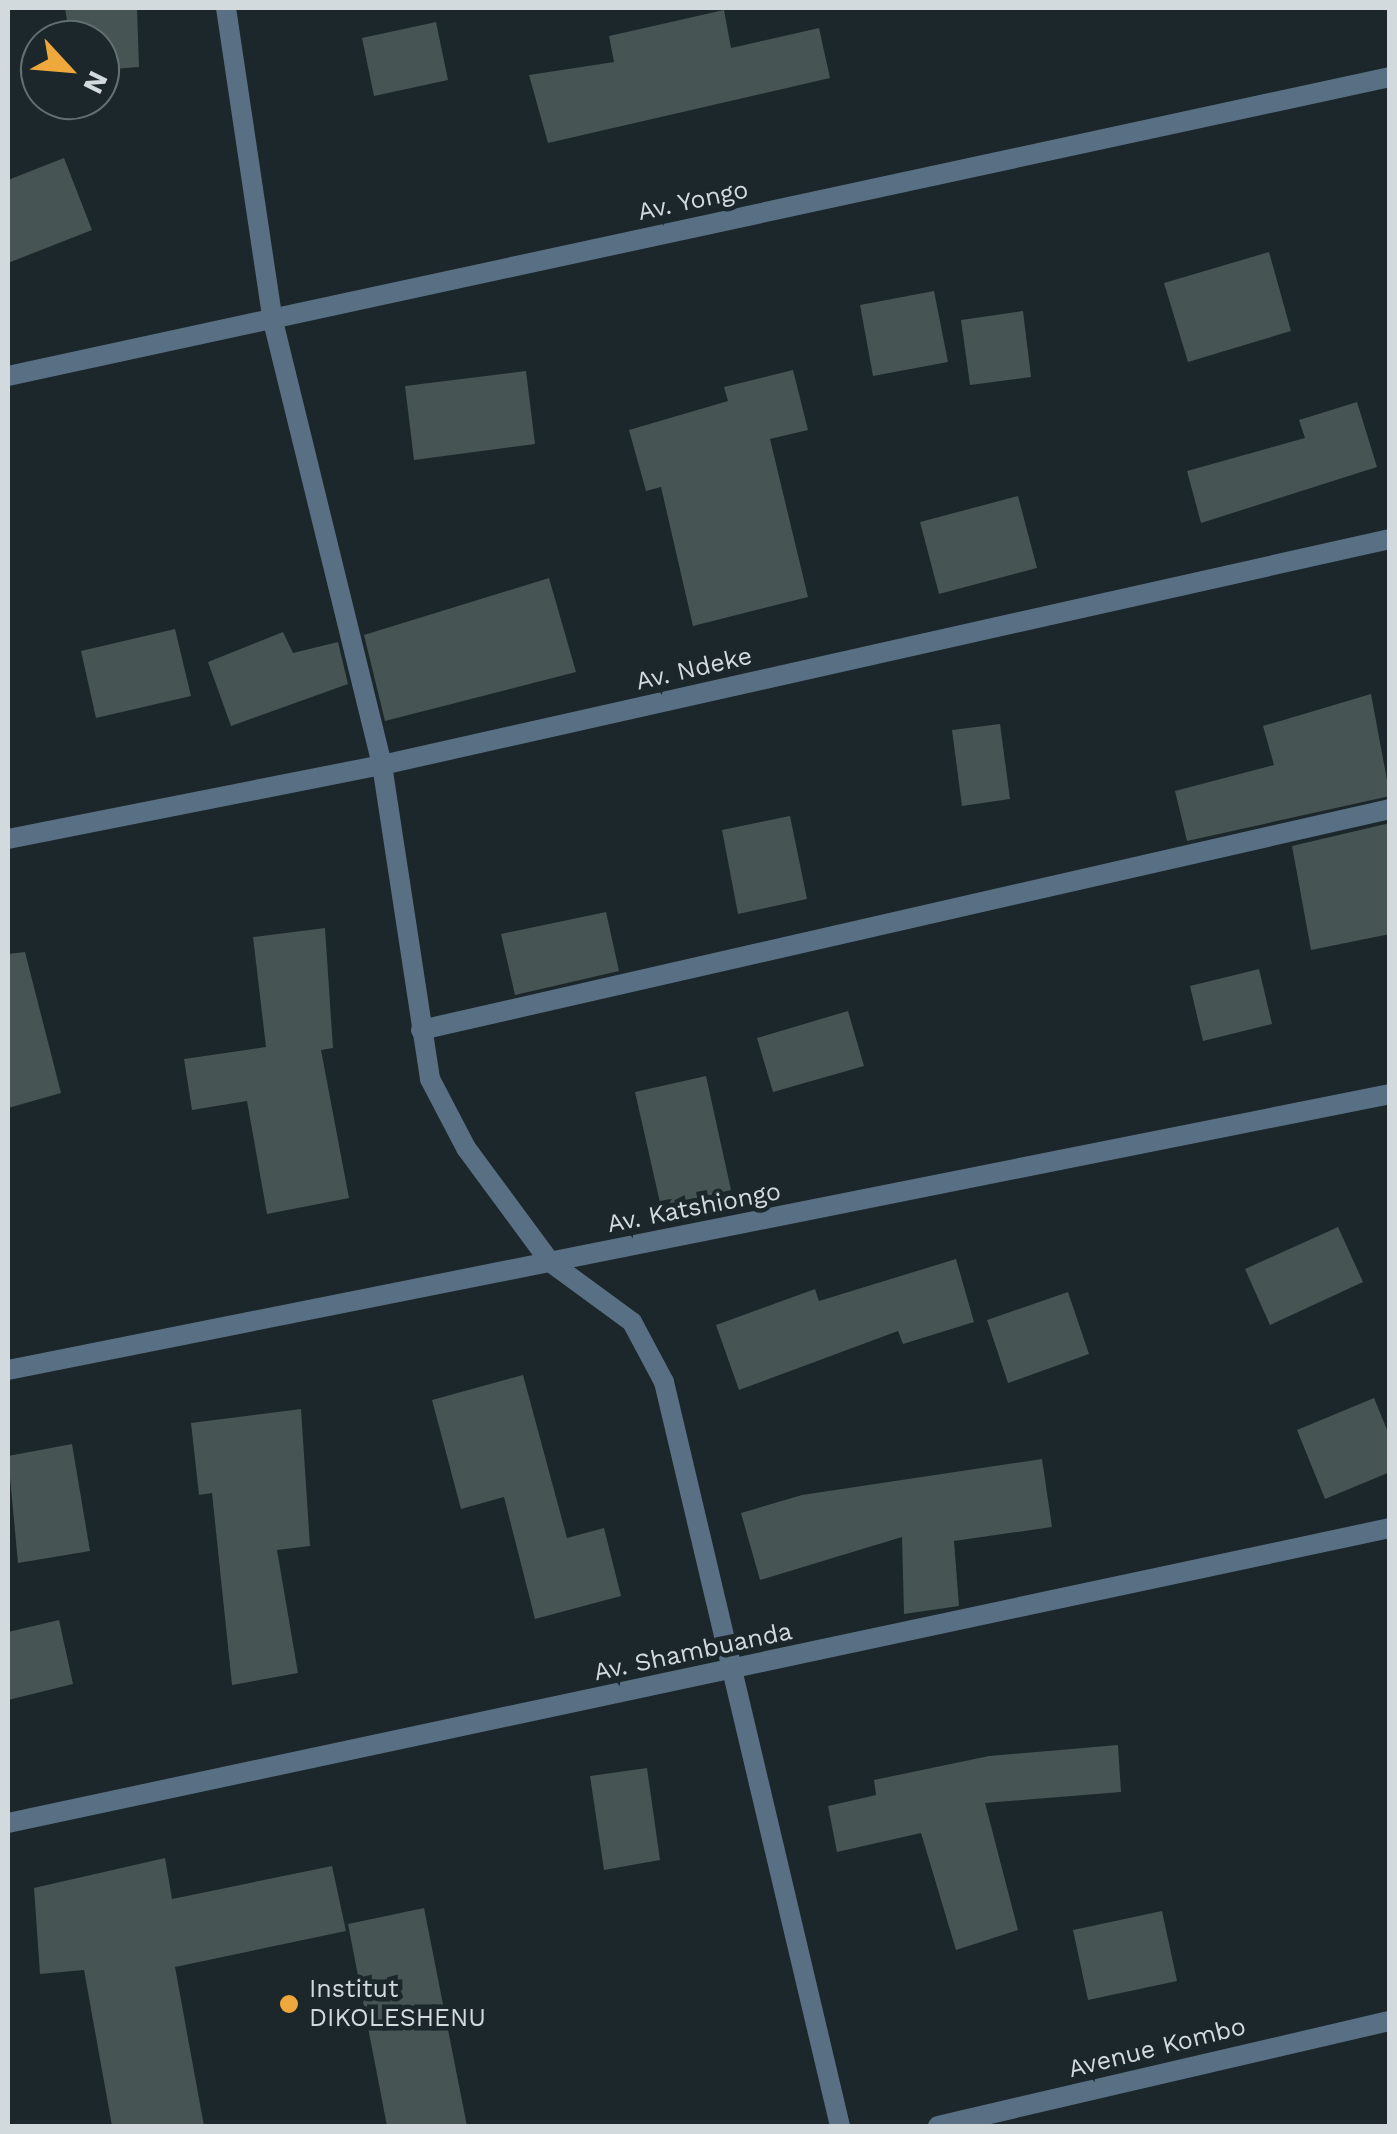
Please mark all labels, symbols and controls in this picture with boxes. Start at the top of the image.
north arrow [20,20,120,120]
text: N [76,66,115,99]
street label: Av. Yongo [634,175,752,227]
street label: Av. Ndeke [633,641,755,697]
street label: Av. Katshiongo [605,1176,783,1240]
street label: Av. Shambuanda [591,1616,795,1688]
place label: Institut DIKOLESHENU [309,1975,486,2034]
marker: Institut DIKOLESHENU [278,1993,300,2015]
street label: Avenue Kombo [1065,2011,1249,2085]

